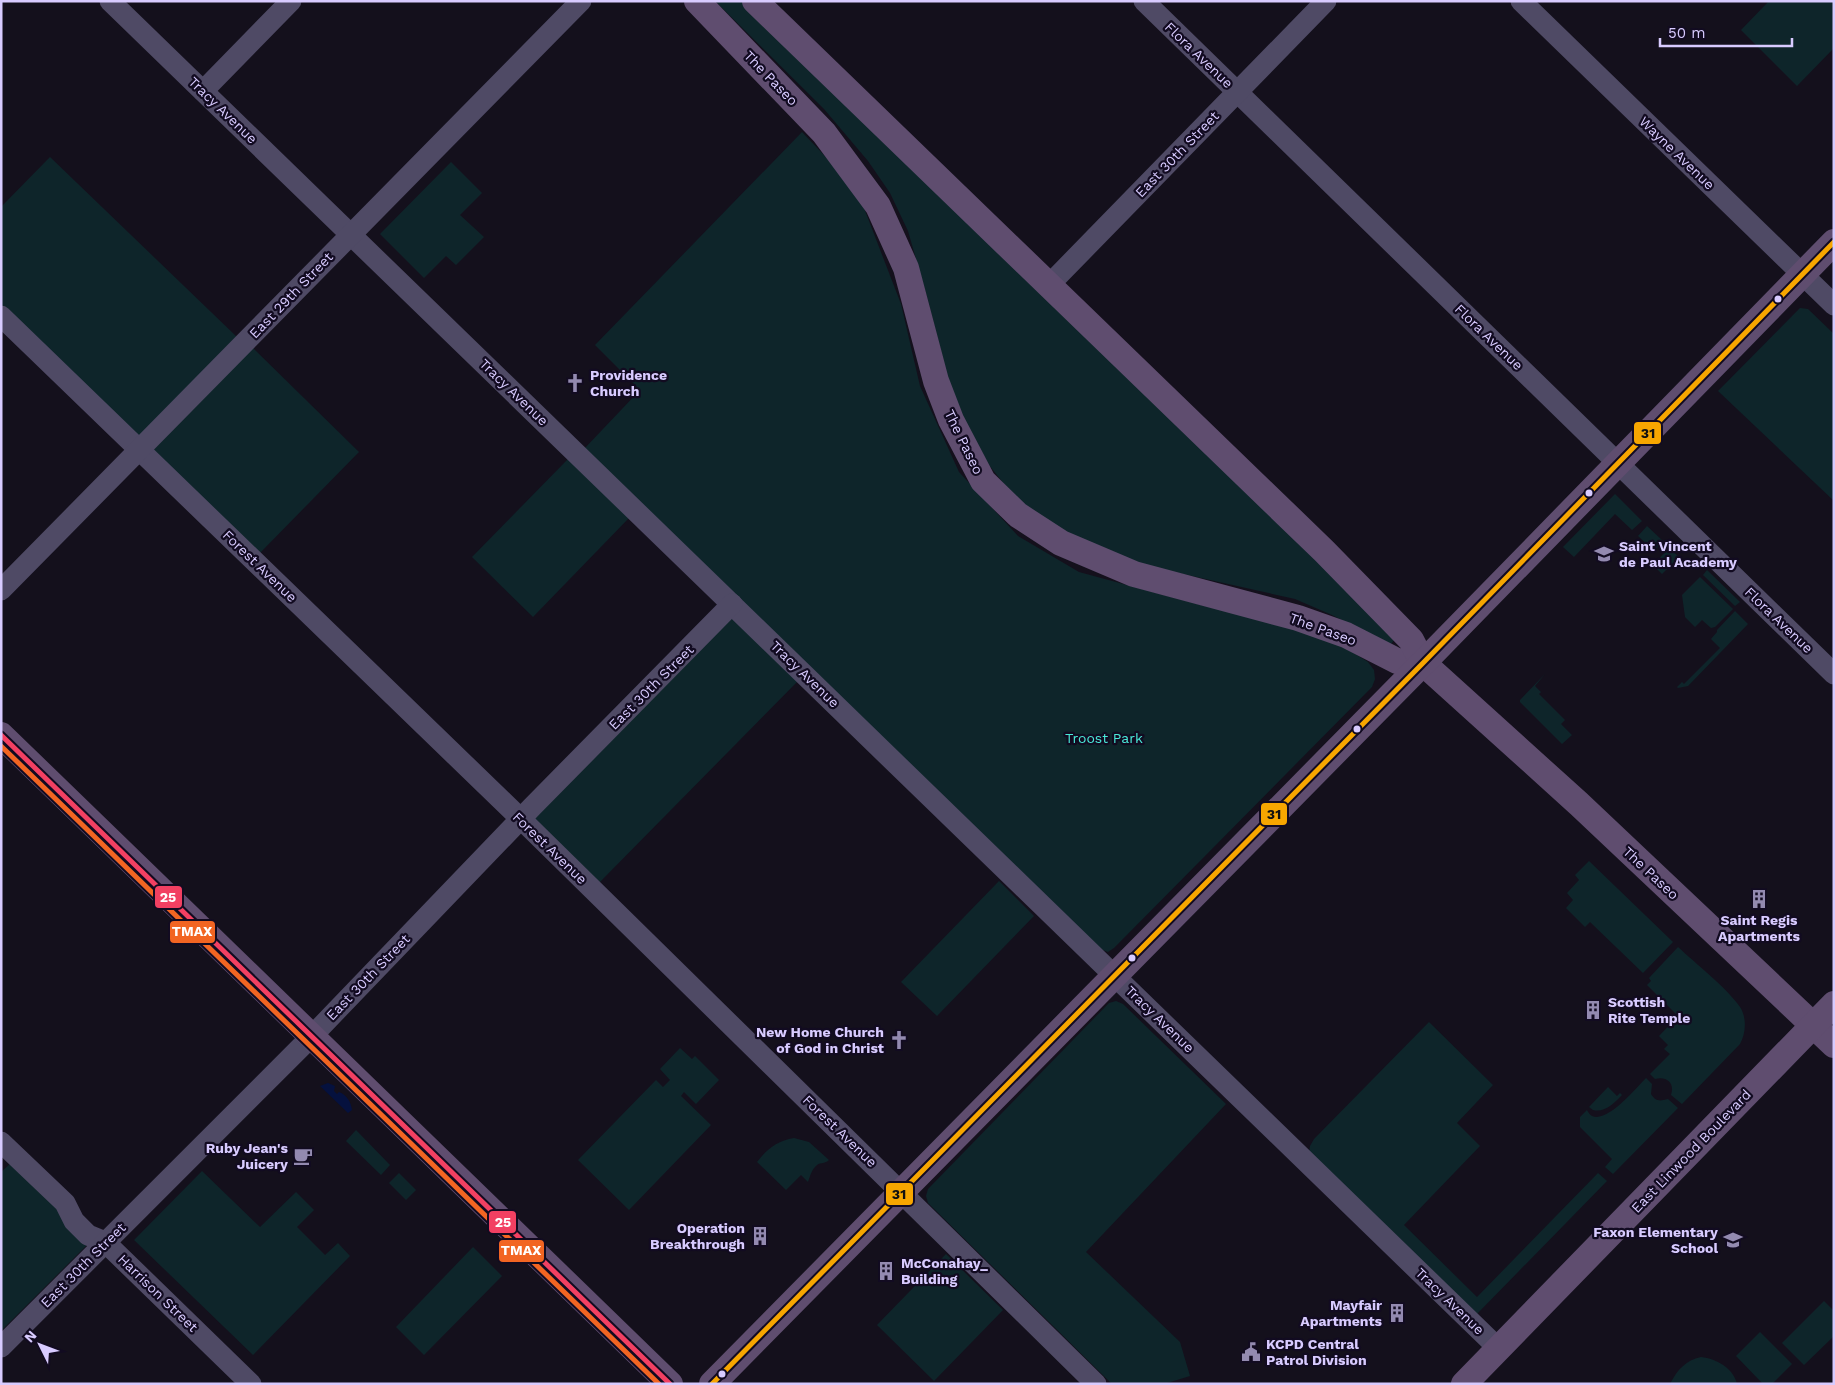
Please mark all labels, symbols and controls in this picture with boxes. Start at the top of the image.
scale bar [1660,15,1792,47]
street label: Flora Avenue [1162,19,1236,91]
text: 50 m [1668,24,1705,42]
street label: The Paseo [741,47,801,109]
street label: Tracy Avenue [185,73,261,147]
street label: East 30th Street [1132,108,1222,200]
street label: Wayne Avenue [1636,113,1718,193]
street label: East 29th Street [246,249,336,341]
unlabelled marker [1773,294,1783,304]
street label: Flora Avenue [1452,301,1526,373]
street label: Tracy Avenue [476,355,552,429]
place label: Providence Church [590,367,667,399]
church icon: Providence Church [564,372,586,394]
street label: The Paseo [941,407,987,477]
line badge: 31 [1633,421,1662,445]
text: 31 [1641,425,1655,441]
unlabelled marker [1584,488,1594,498]
street label: Forest Avenue [220,527,300,605]
place label: Saint Vincent de Paul Academy [1619,538,1737,570]
school or university icon: Saint Vincent de Paul Academy [1593,543,1615,565]
street label: Flora Avenue [1742,584,1816,656]
street label: The Paseo [1287,610,1359,648]
street label: Tracy Avenue [767,637,843,711]
street label: East 30th Street [605,641,697,733]
unlabelled marker [1352,724,1362,734]
park label: Troost Park [1065,730,1143,746]
line badge: 31 [1260,802,1288,826]
text: 31 [1267,806,1281,822]
street label: Forest Avenue [510,809,590,887]
street label: The Paseo [1620,843,1682,903]
line badge: 25 [154,885,183,909]
building icon: Saint Regis Apartments [1748,888,1770,910]
text: 25 [160,889,176,905]
place label: Saint Regis Apartments [1718,912,1800,944]
line badge: TMAX [169,920,216,944]
text: TMAX [172,923,213,939]
street label: East 30th Street [323,931,413,1023]
unlabelled marker [1127,953,1137,963]
street label: Tracy Avenue [1122,982,1198,1056]
place label: Scottish Rite Temple [1608,994,1690,1026]
building icon: Scottish Rite Temple [1582,999,1604,1021]
place label: New Home Church of God in Christ [756,1024,884,1056]
church icon: New Home Church of God in Christ [888,1029,910,1051]
street label: East Linwood Boulevard [1628,1086,1754,1216]
street label: Forest Avenue [800,1092,880,1170]
place label: Ruby Jean's Juicery [206,1140,289,1172]
cafe icon: Ruby Jean's Juicery [292,1145,314,1167]
line badge: 31 [885,1182,914,1206]
text: 31 [892,1186,906,1202]
line badge: 25 [488,1210,517,1234]
text: 25 [495,1214,511,1230]
street label: East 30th Street [37,1219,129,1311]
place label: Operation Breakthrough [650,1220,745,1252]
place label: Faxon Elementary School [1593,1224,1718,1256]
building icon: Operation Breakthrough [749,1225,771,1247]
school or university icon: Faxon Elementary School [1722,1229,1744,1251]
line badge: TMAX [498,1239,545,1263]
text: TMAX [501,1242,542,1258]
street label: Harrison Street [115,1251,201,1335]
place label: McConahay_ Building [901,1255,988,1287]
building icon: McConahay_ Building [875,1260,897,1282]
street label: Tracy Avenue [1412,1264,1488,1338]
place label: Mayfair Apartments [1300,1297,1383,1329]
building icon: Mayfair Apartments [1386,1302,1408,1324]
north arrow [15,1320,65,1370]
text: N [21,1327,40,1346]
place label: KCPD Central Patrol Division [1266,1336,1367,1368]
public building icon: KCPD Central Patrol Division [1240,1341,1262,1363]
unlabelled marker [717,1369,727,1379]

